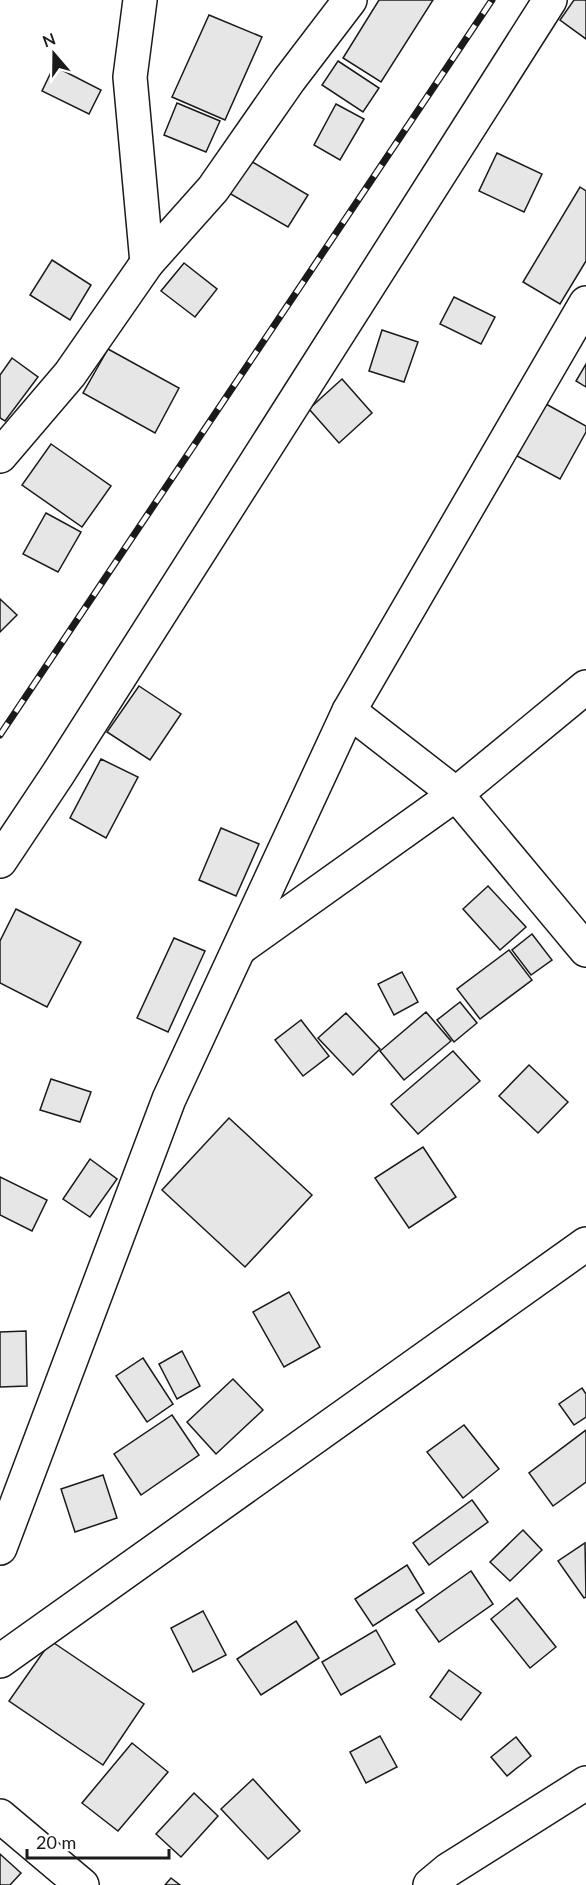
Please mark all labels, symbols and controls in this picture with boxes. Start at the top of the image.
north arrow [24,24,84,84]
text: N [40,28,58,50]
scale bar [27,1822,170,1860]
text: 20 m [36,1831,76,1853]

